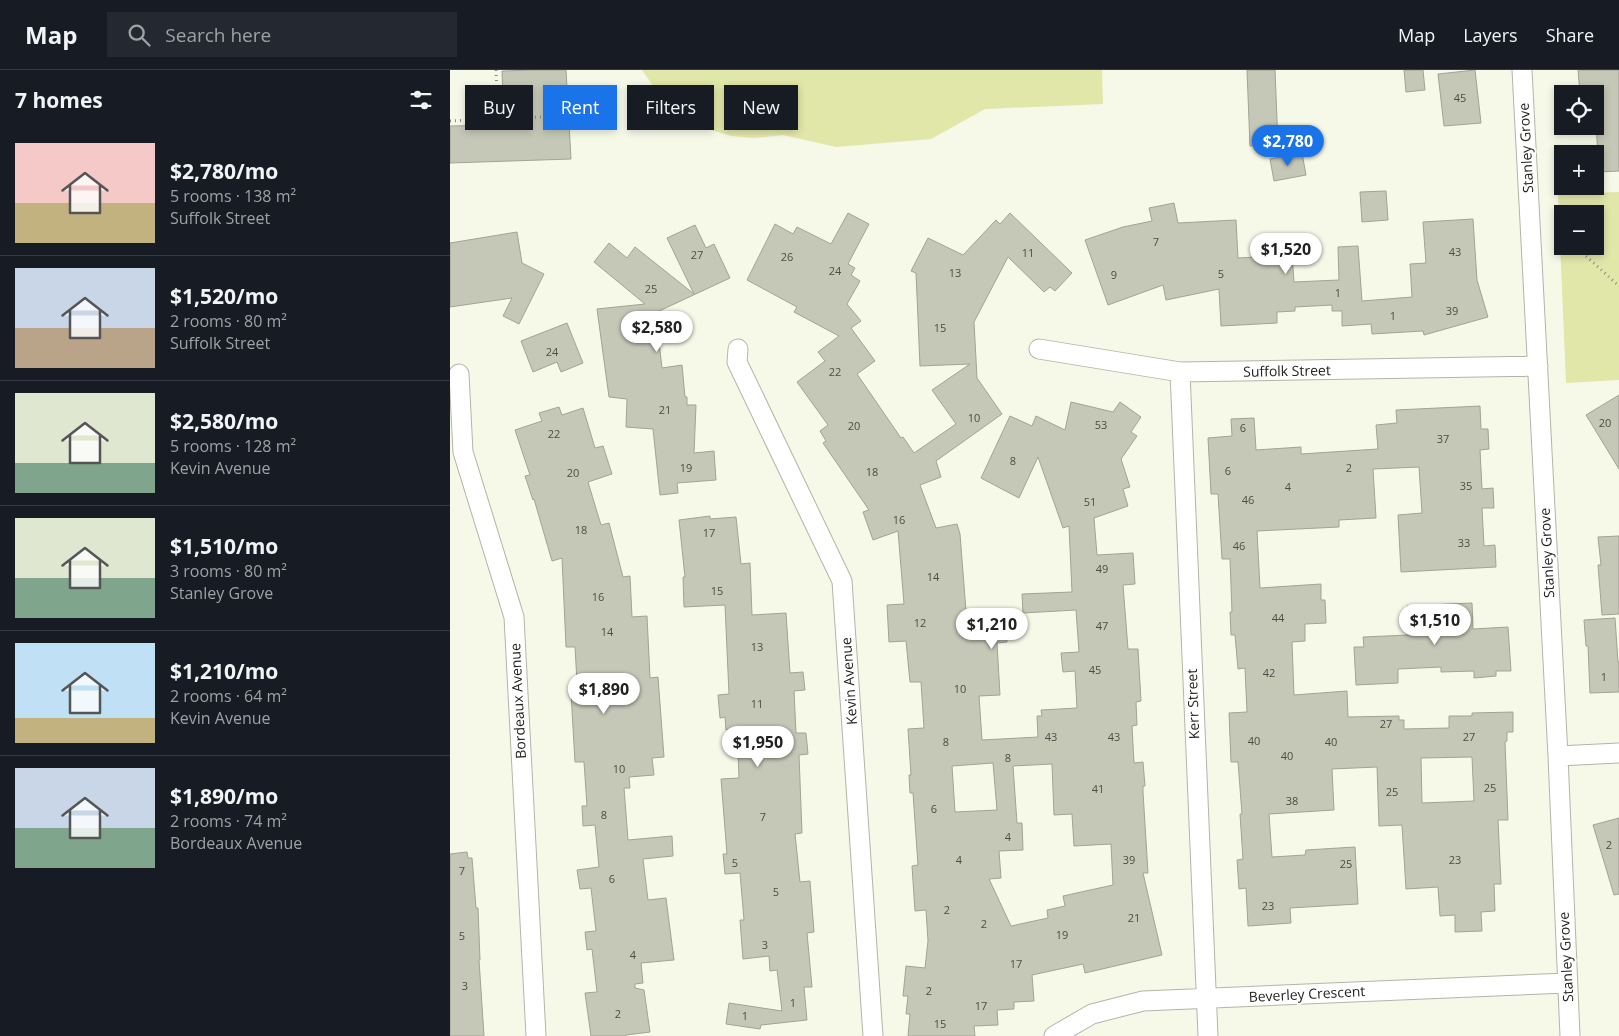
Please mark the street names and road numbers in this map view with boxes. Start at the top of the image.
street label: Stanley Grove [1514,102,1537,194]
street label: Suffolk Street [1243,360,1331,381]
street label: Stanley Grove [1535,507,1558,599]
street label: Kevin Avenue [836,636,861,726]
street label: Bordeaux Avenue [505,643,530,759]
street label: Kerr Street [1182,668,1203,740]
street label: Stanley Grove [1554,911,1577,1003]
street label: Beverley Crescent [1248,981,1366,1006]

